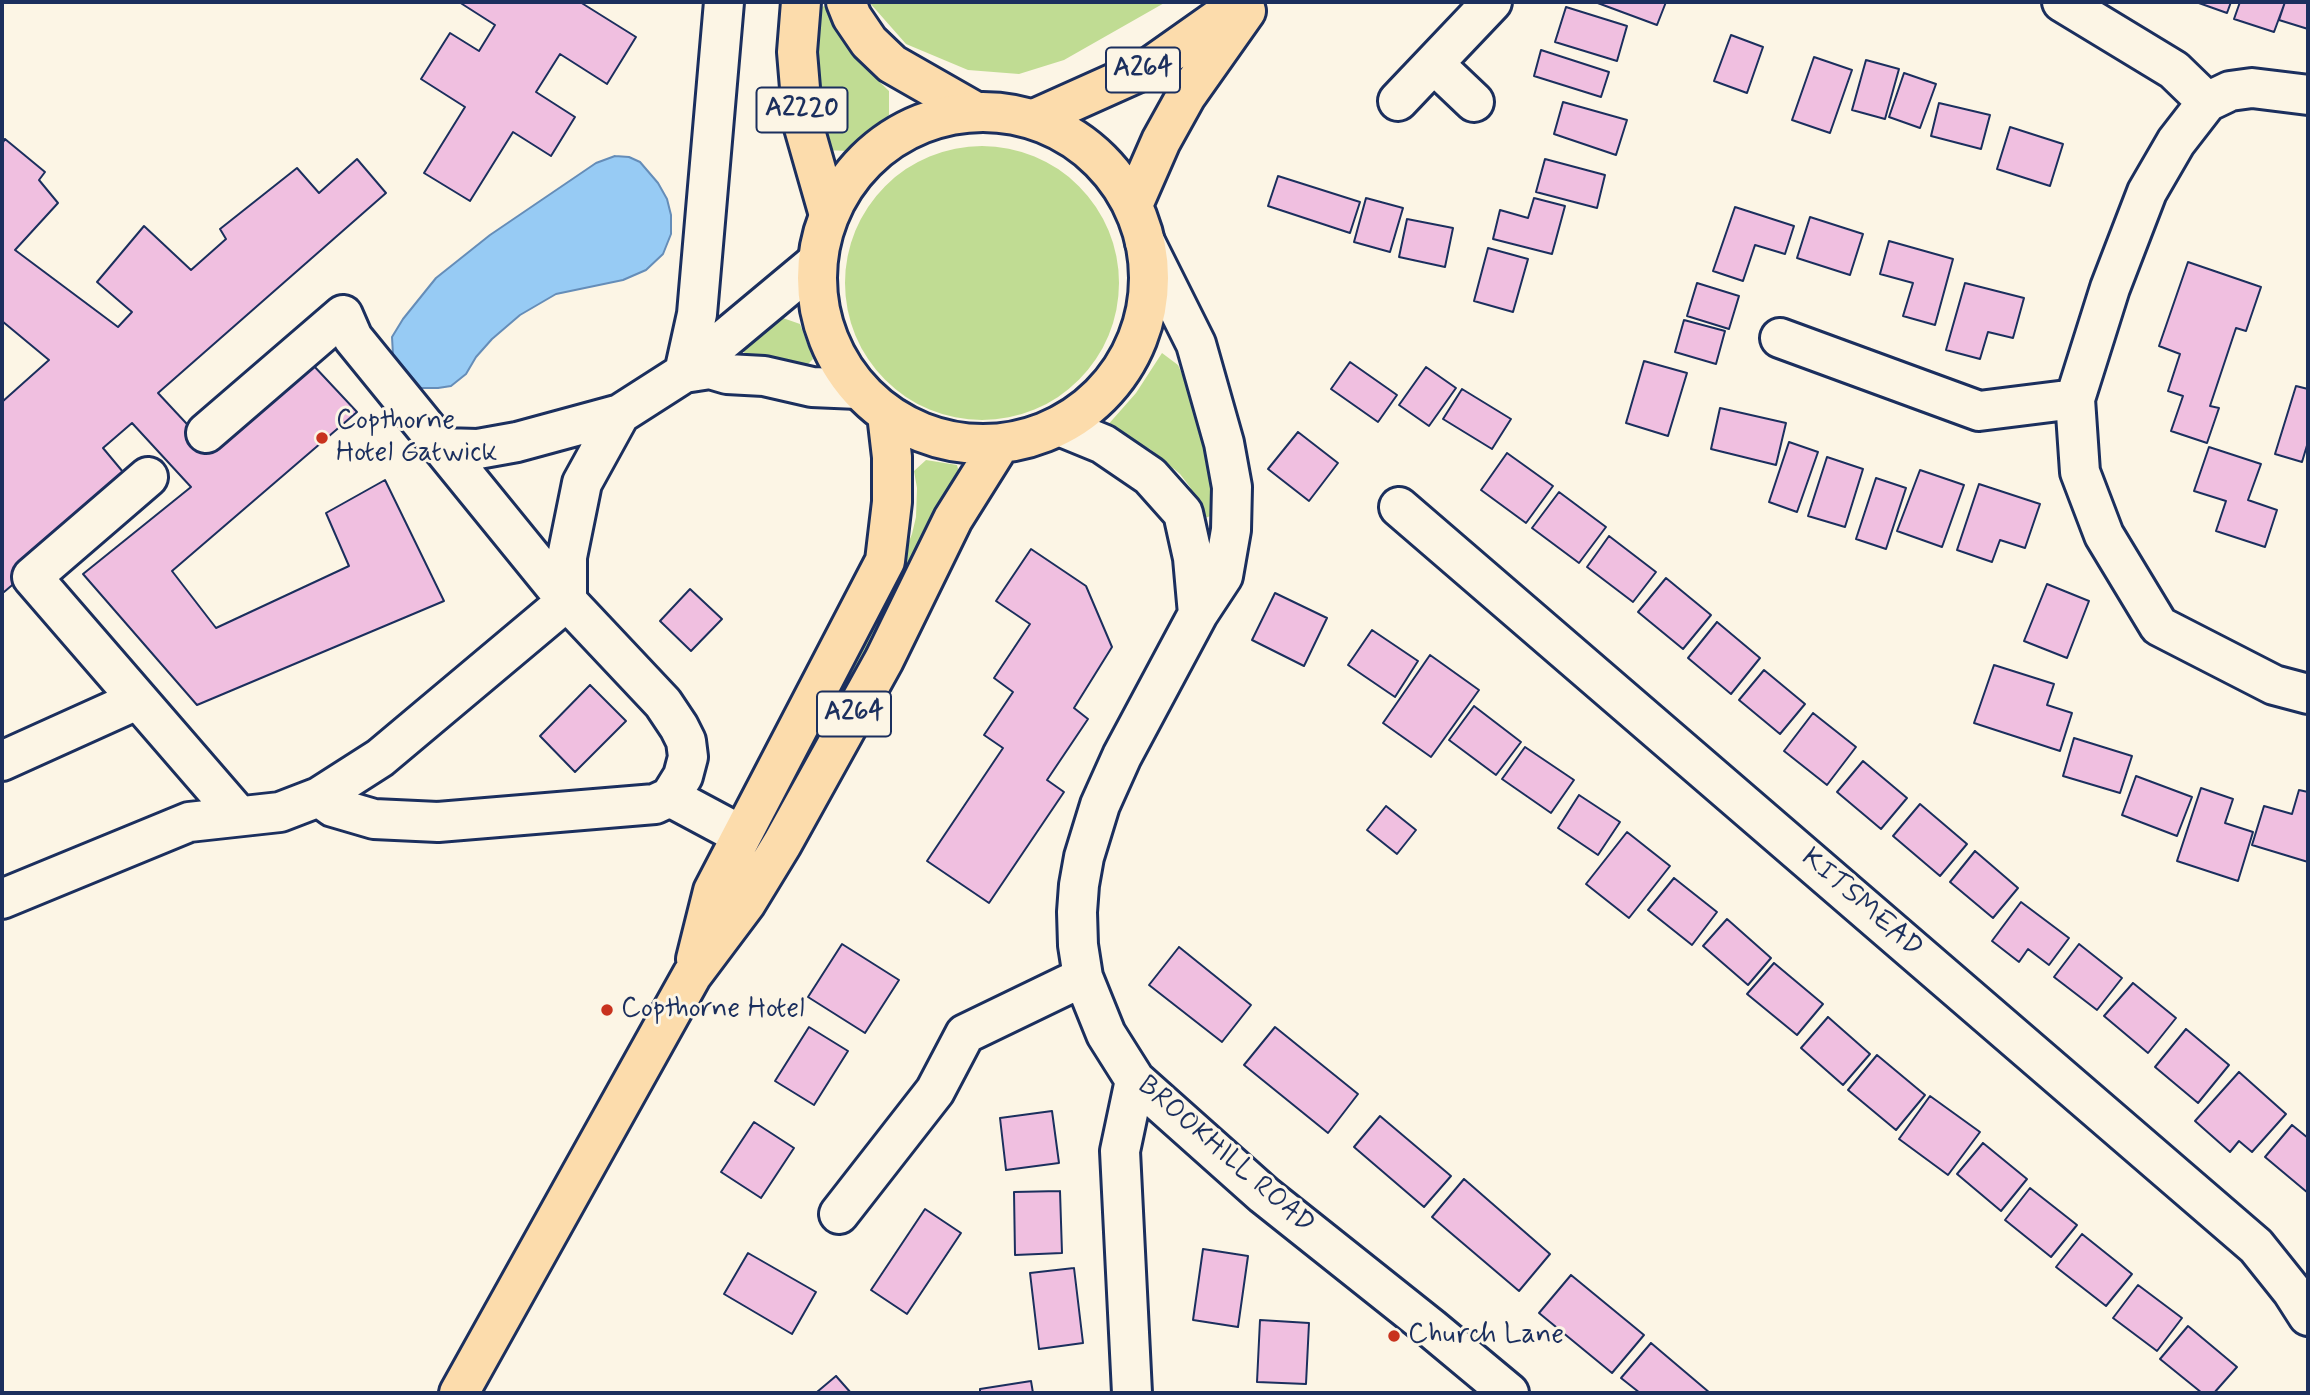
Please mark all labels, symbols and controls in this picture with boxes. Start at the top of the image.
road number: A264 [1106,48,1180,92]
road number: A2220 [756,88,848,132]
place label: Copthorne Hotel Gatwick [336,405,497,471]
marker: Copthorne Hotel Gatwick [314,430,330,446]
road number: A264 [817,692,891,736]
street label: KITSMEAD [1793,842,1929,966]
place label: Copthorne Hotel [621,993,805,1027]
marker: Copthorne Hotel [599,1002,615,1018]
street label: BROOKHILL ROAD [1130,1070,1320,1242]
place label: Church Lane [1408,1319,1564,1353]
marker: Church Lane [1386,1328,1402,1344]

